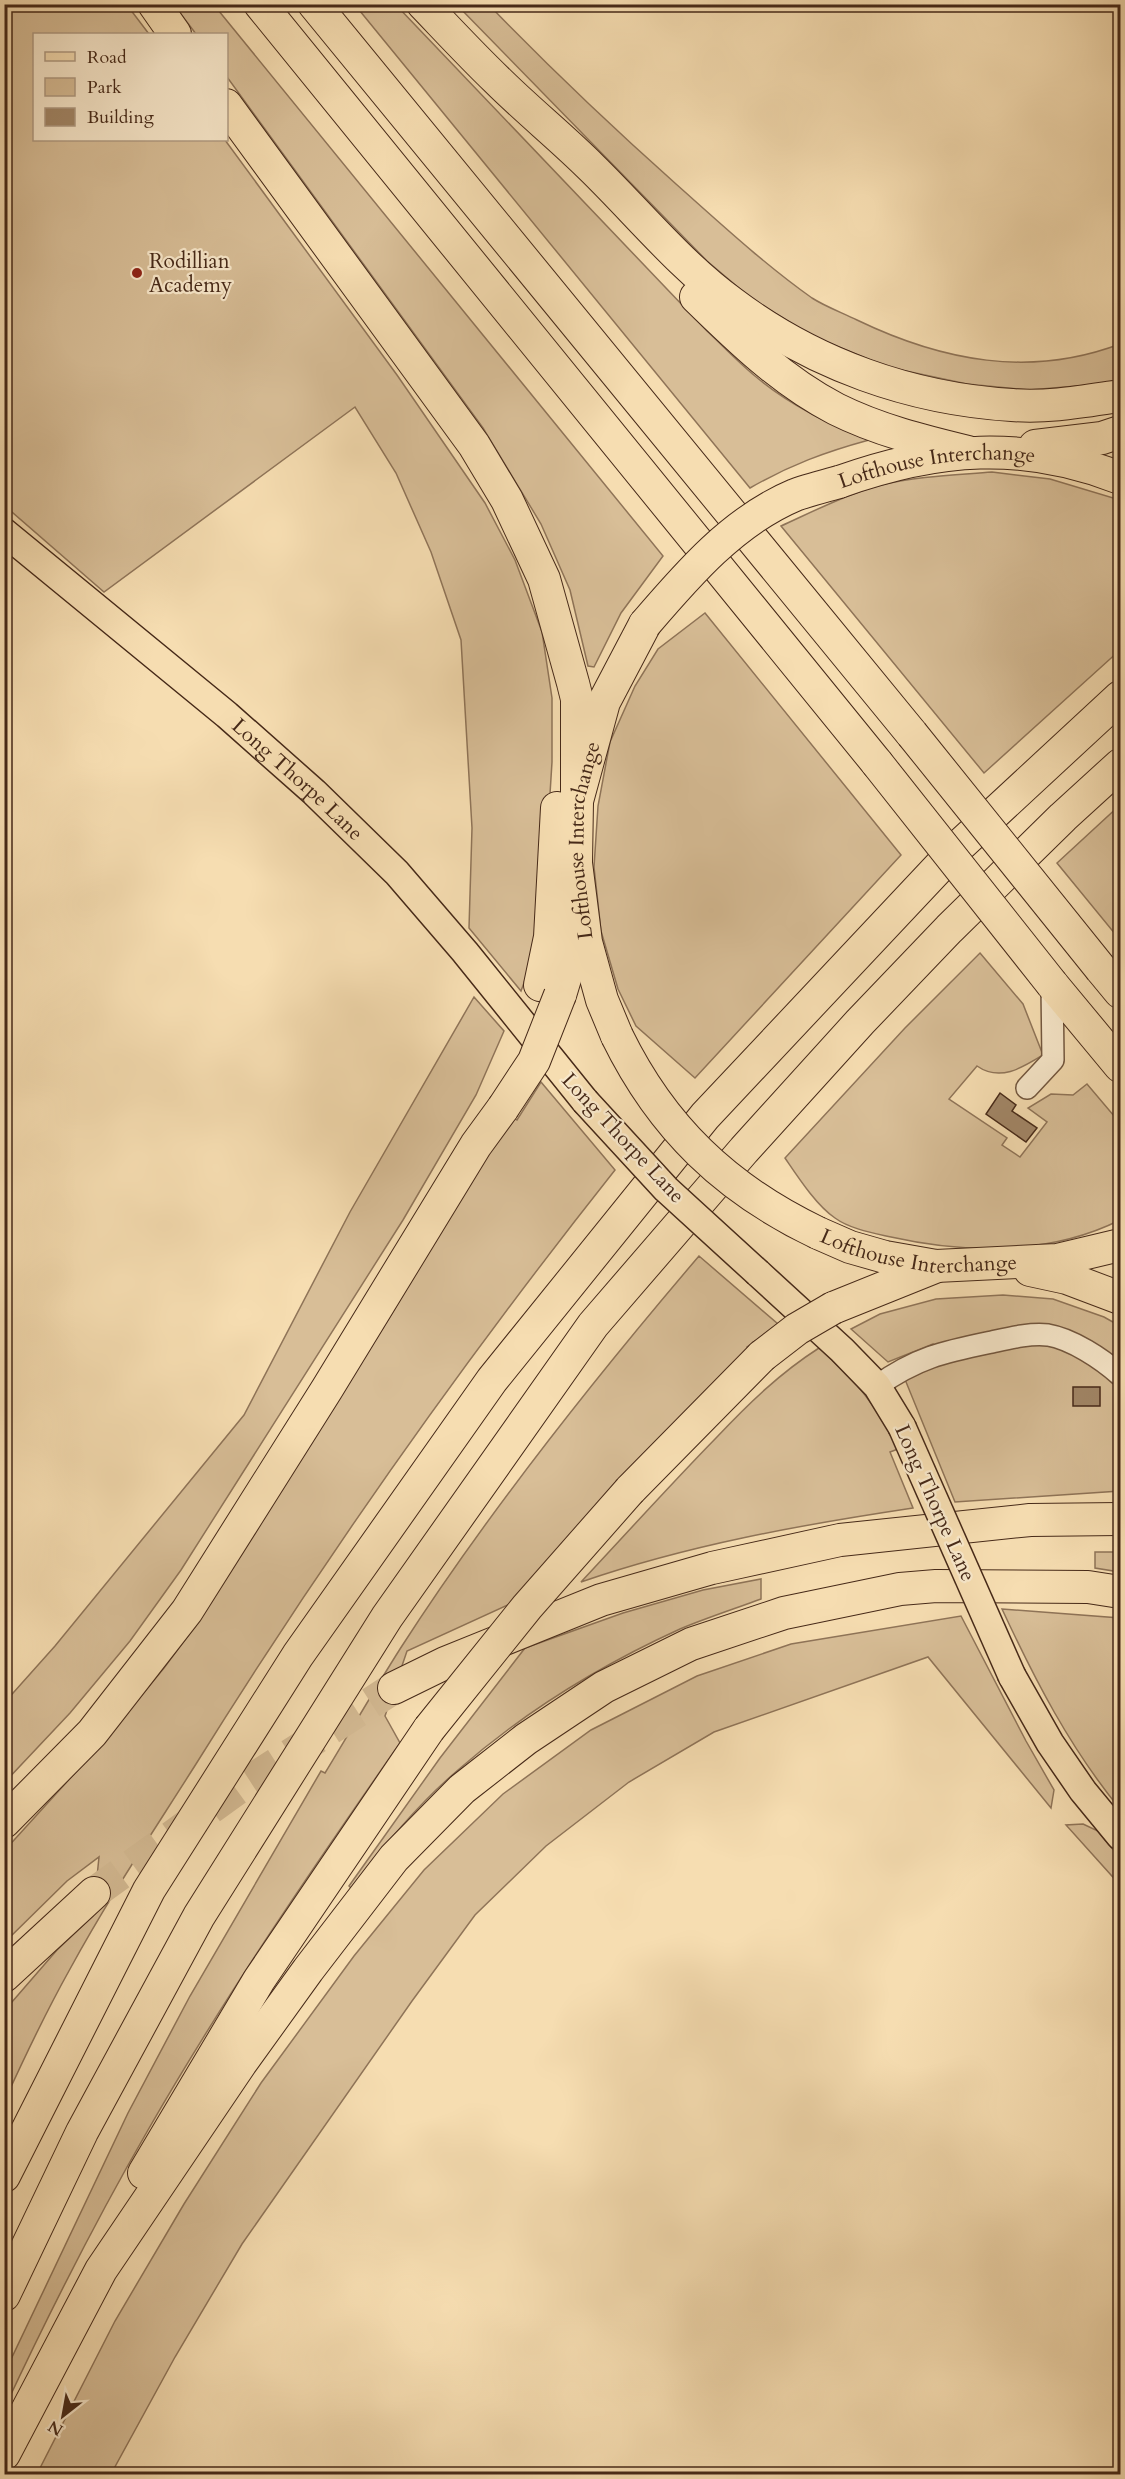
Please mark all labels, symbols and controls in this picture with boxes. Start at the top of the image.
legend [33,33,228,141]
text: Road [87,45,127,70]
text: Park [87,75,122,100]
text: Building [87,105,155,130]
place label: Rodillian Academy [149,247,232,300]
marker: Rodillian Academy [130,266,144,280]
street label: Lofthouse Interchange [834,438,1037,496]
street label: Long Thorpe Lane [226,711,370,847]
street label: Lofthouse Interchange [561,738,607,941]
street label: Long Thorpe Lane [555,1066,691,1210]
street label: Lofthouse Interchange [816,1221,1018,1280]
street label: Long Thorpe Lane [887,1420,983,1586]
north arrow [33,2386,93,2446]
text: N [44,2415,67,2441]

